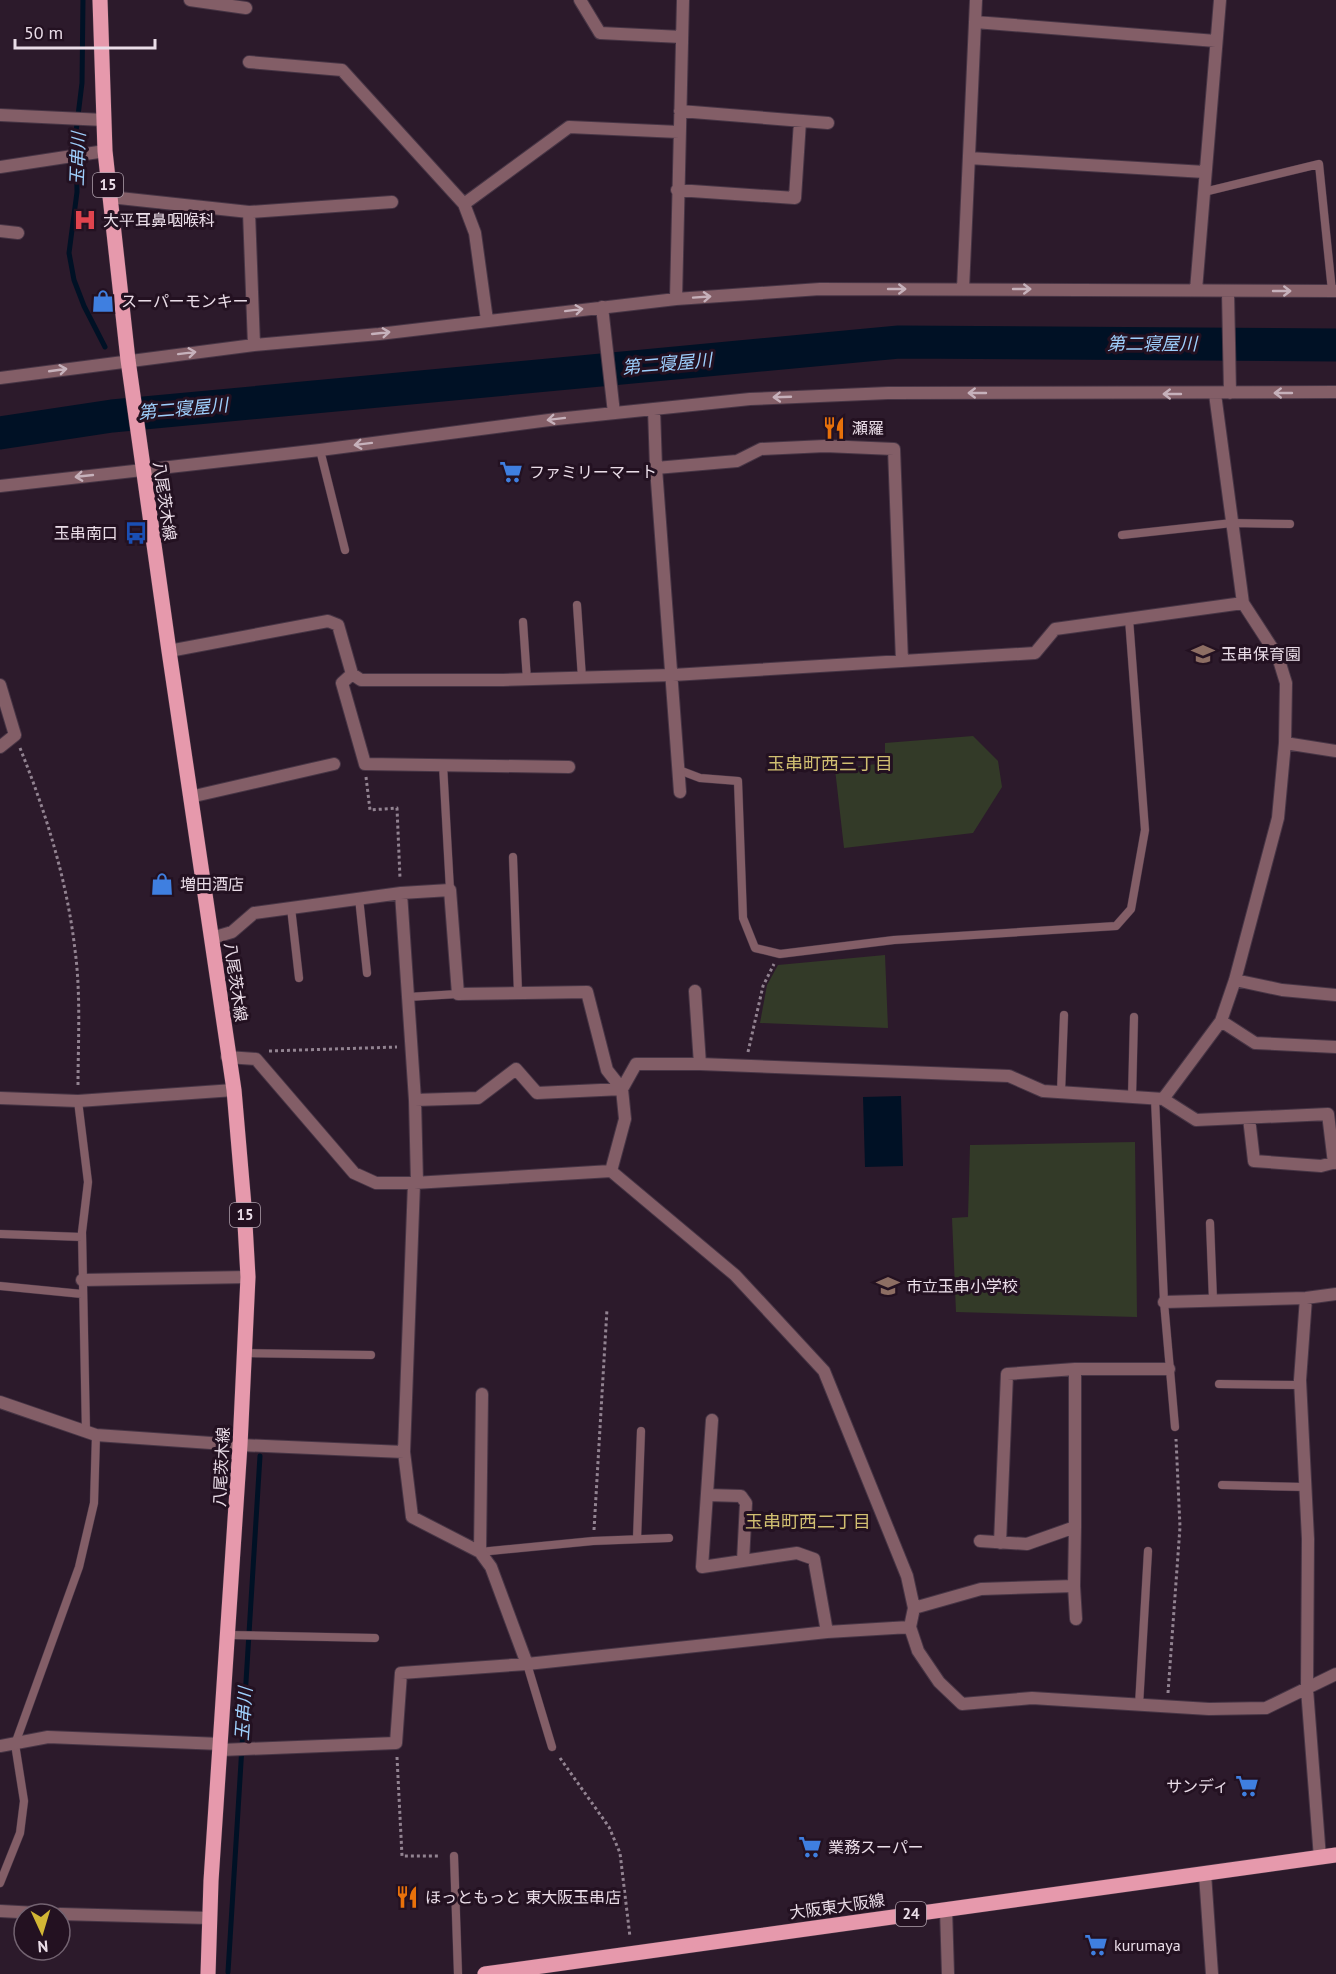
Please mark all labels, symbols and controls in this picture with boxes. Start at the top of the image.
scale bar [15,12,154,50]
text: 50 m [24,21,63,44]
water label: 玉串川 [65,130,90,186]
road number: 15 [93,173,123,197]
hospital icon: 大平耳鼻咽喉科 [72,207,98,233]
place label: 大平耳鼻咽喉科 [103,210,215,230]
one-way arrow [887,283,907,295]
one-way arrow [1011,283,1031,295]
one-way arrow [1271,285,1291,297]
shop icon: スーパーモンキー [90,288,116,314]
place label: スーパーモンキー [121,291,249,311]
one-way arrow [692,291,712,302]
one-way arrow [564,304,584,315]
one-way arrow [370,327,390,338]
water label: 第二寝屋川 [1107,332,1199,355]
one-way arrow [176,347,196,358]
water label: 第二寝屋川 [621,348,715,379]
one-way arrow [48,364,67,375]
one-way arrow [967,387,987,399]
one-way arrow [1274,387,1294,398]
one-way arrow [1162,388,1182,400]
one-way arrow [772,392,792,403]
water label: 第二寝屋川 [137,393,231,424]
one-way arrow [547,414,567,425]
restaurant icon: 瀬羅 [821,415,847,441]
place label: 瀬羅 [852,418,884,438]
one-way arrow [353,439,373,450]
supermarket icon: ファミリーマート [498,459,524,485]
street label: 八尾茨木線 [150,460,180,542]
place label: ファミリーマート [529,462,657,482]
one-way arrow [75,471,95,482]
bus stop icon: 玉串南口 [123,520,149,546]
place label: 玉串南口 [54,523,118,543]
school or university icon: 玉串保育園 [1190,641,1216,667]
place label: 玉串保育園 [1221,644,1301,664]
district label: 玉串町西三丁目 [767,752,893,775]
shop icon: 増田酒店 [149,871,175,897]
place label: 増田酒店 [180,874,244,894]
street label: 八尾茨木線 [221,941,251,1023]
road number: 15 [230,1203,260,1227]
school or university icon: 市立玉串小学校 [875,1273,901,1299]
place label: 市立玉串小学校 [906,1276,1018,1296]
street label: 八尾茨木線 [209,1427,233,1507]
district label: 玉串町西二丁目 [745,1510,871,1533]
water label: 玉串川 [230,1684,257,1742]
supermarket icon: サンディ [1234,1773,1260,1799]
place label: サンディ [1166,1776,1229,1796]
supermarket icon: 業務スーパー [797,1834,823,1860]
place label: 業務スーパー [828,1837,924,1857]
restaurant icon: ほっともっと 東大阪玉串店 [394,1884,420,1910]
place label: ほっともっと 東大阪玉串店 [425,1887,621,1907]
street label: 大阪東大阪線 [788,1889,886,1923]
north arrow [12,1902,72,1962]
road number: 24 [896,1902,926,1926]
supermarket icon: kurumaya [1083,1932,1109,1958]
place label: kurumaya [1114,1935,1181,1955]
text: N [37,1937,49,1957]

